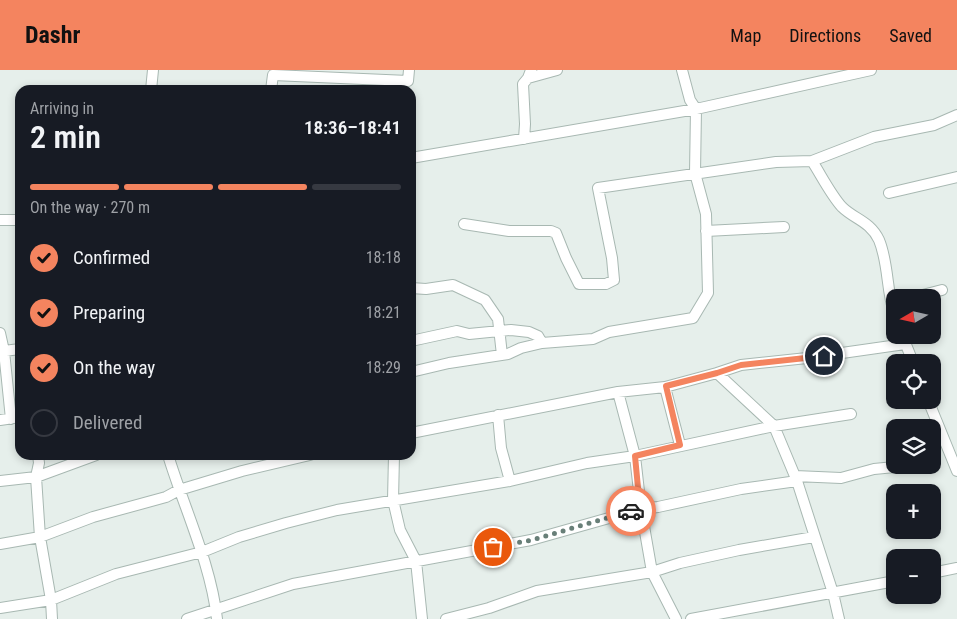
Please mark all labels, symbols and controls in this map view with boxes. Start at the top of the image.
text: Dashr [25,21,81,49]
text: Map [730,25,761,46]
text: Directions [789,25,861,46]
text: Saved [889,25,932,46]
text: Arriving in [30,99,94,118]
text: 18:36–18:41 [304,116,401,139]
text: 2 min [30,118,101,156]
text: On the way · 270 m [30,198,150,217]
icon: check [30,244,58,272]
text: Confirmed [73,246,150,269]
text: 18:18 [366,248,401,267]
north arrow [886,289,941,344]
map controls [886,289,941,604]
icon: check [30,299,58,327]
text: Preparing [73,301,145,324]
text: 18:21 [366,303,401,322]
pin [803,335,845,377]
icon: home [810,342,838,370]
icon: check [30,354,58,382]
button: locate [886,354,941,409]
text: On the way [73,356,155,379]
text: 18:29 [366,358,401,377]
text: Delivered [73,411,142,434]
button: layers [886,419,941,474]
button: + [886,484,941,539]
courier [606,486,656,536]
icon: car [617,497,645,525]
pin [472,526,514,568]
icon: bag [479,533,507,561]
button: − [886,549,941,604]

